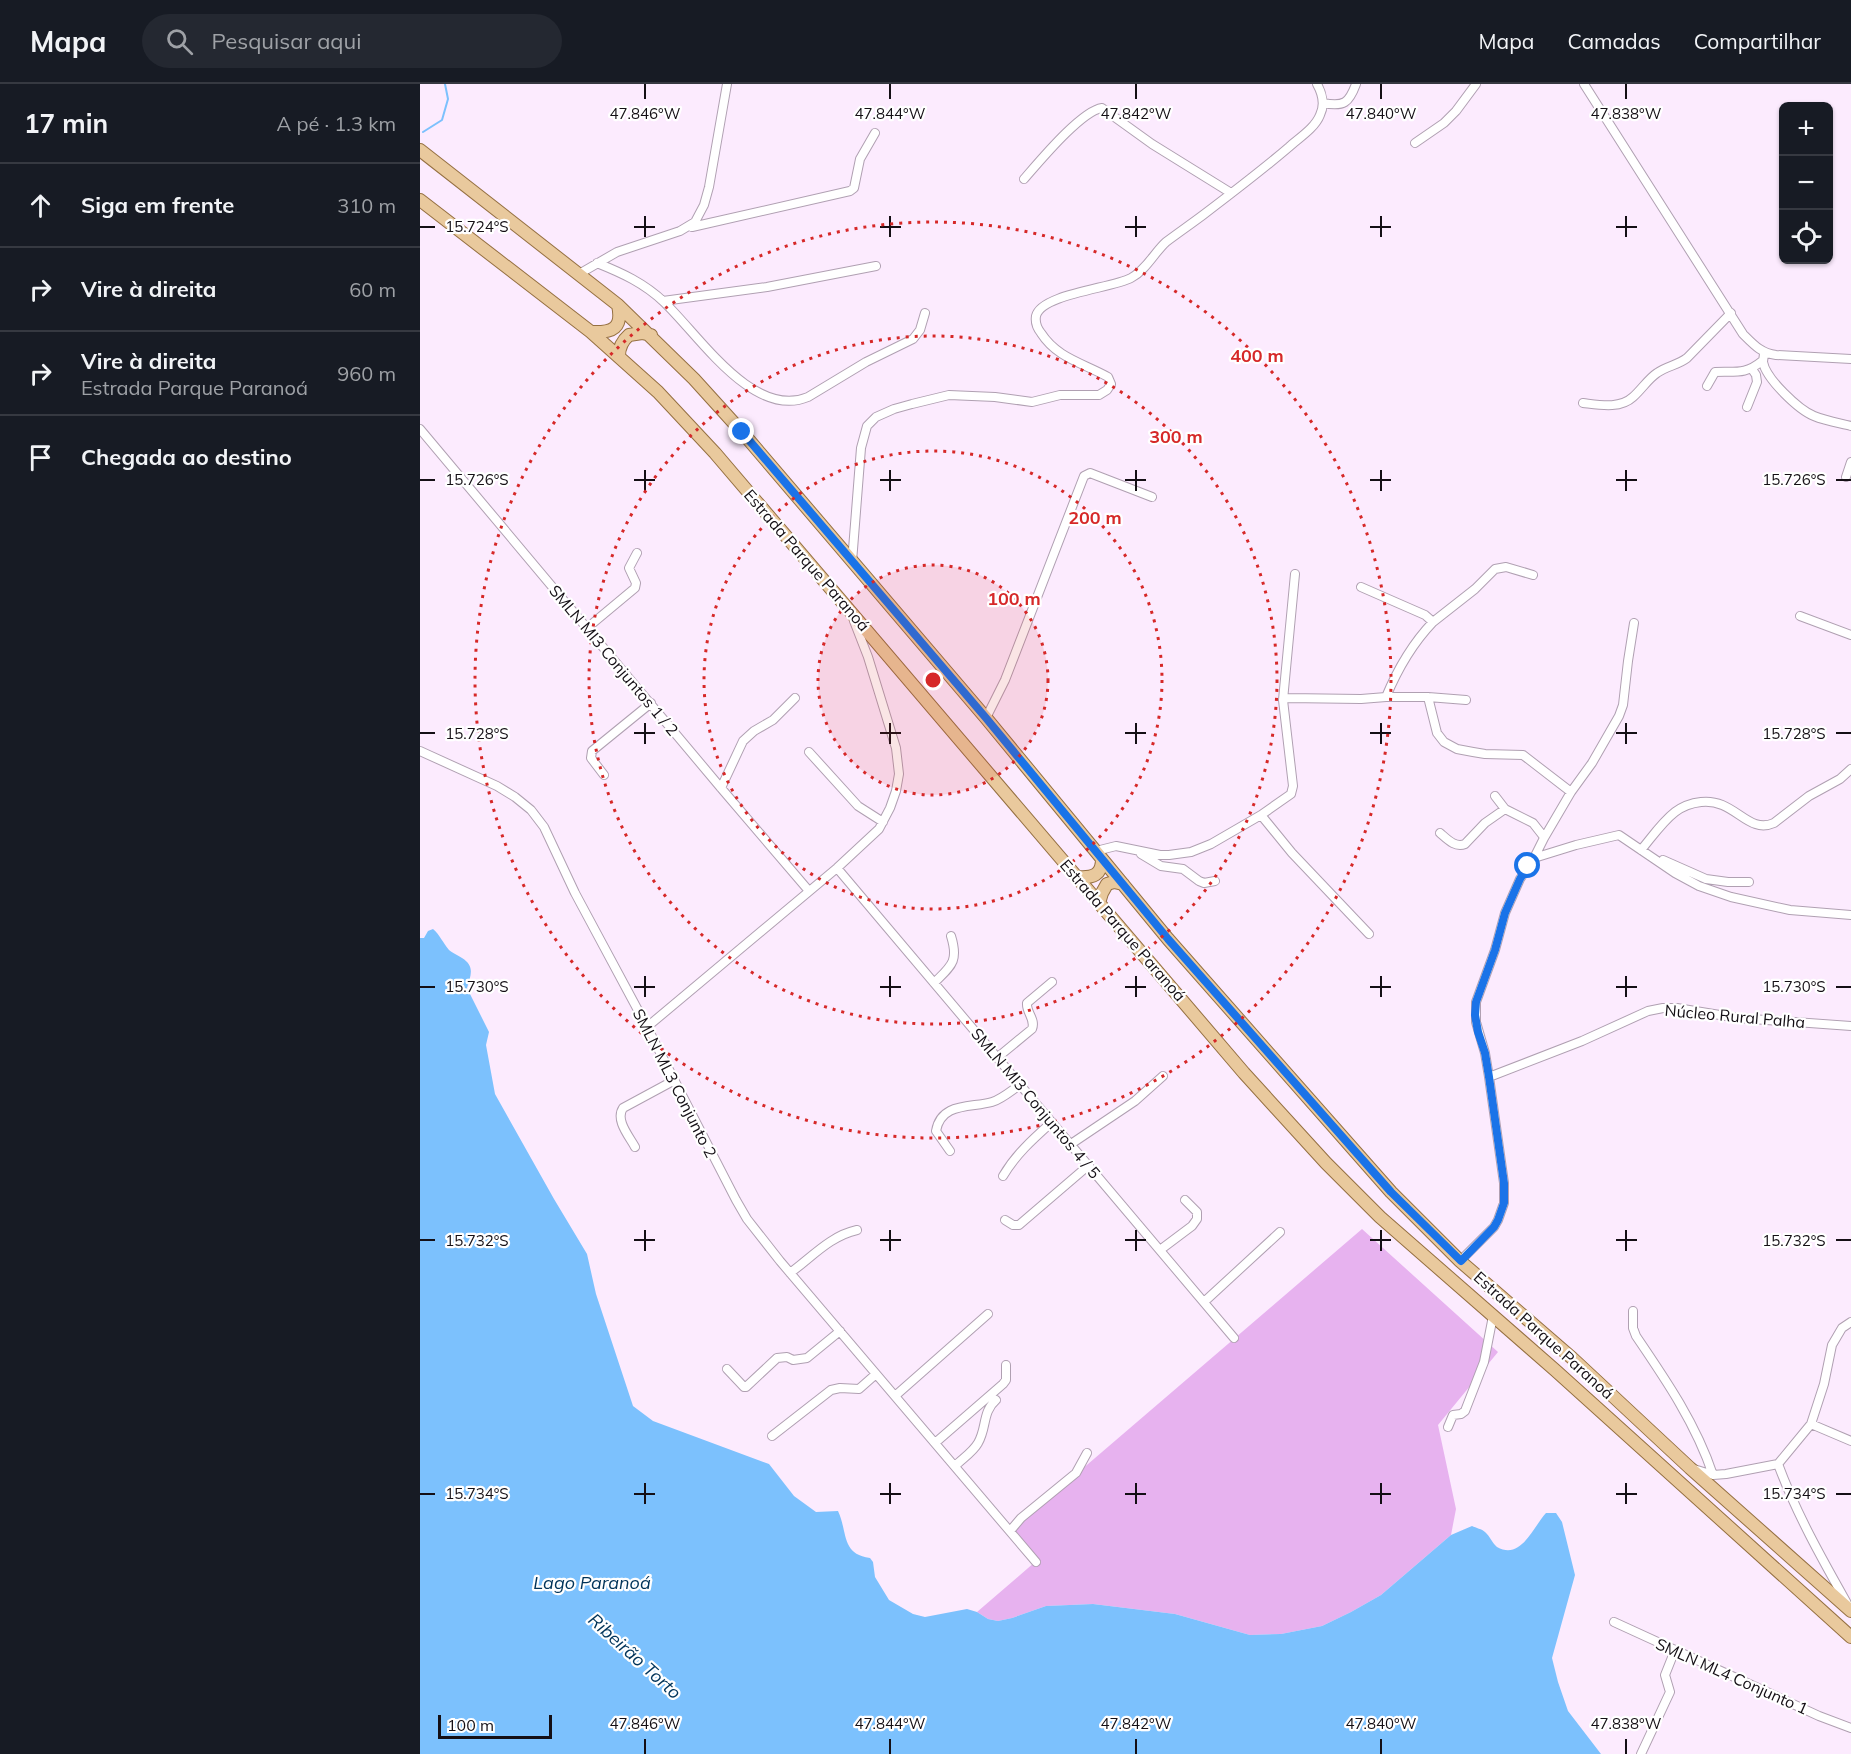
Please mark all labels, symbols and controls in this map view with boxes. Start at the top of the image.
search box [142,14,562,68]
text: Mapa [30,24,106,59]
icon: search [163,25,196,58]
text: Pesquisar aqui [211,27,361,55]
text: Mapa [1479,28,1534,54]
text: Camadas [1567,28,1661,54]
text: Compartilhar [1694,28,1821,54]
map controls [1779,102,1833,264]
button: + [1779,102,1833,156]
text: 47.846°W [610,104,681,123]
text: 47.844°W [855,104,926,123]
text: 47.842°W [1101,104,1172,123]
text: 47.840°W [1346,104,1417,123]
text: 47.838°W [1591,104,1662,123]
text: 17 min [24,107,108,140]
text: A pé · 1.3 km [277,111,396,136]
button: − [1779,156,1833,210]
icon: ahead [24,189,57,222]
text: Siga em frente [81,191,234,219]
text: 310 m [337,193,396,218]
button: locate [1779,210,1833,264]
text: 15.724°S [445,217,509,236]
icon: right [24,273,57,306]
text: Vire à direita [81,275,216,303]
text: 60 m [349,277,396,302]
text: 400 m [1230,344,1284,367]
text: Vire à direita [81,347,216,375]
icon: right [24,357,57,390]
text: 960 m [337,361,396,386]
text: Estrada Parque Paranoá [81,375,308,400]
route end [728,418,754,444]
text: 300 m [1149,425,1203,448]
icon: arrive [24,441,57,474]
text: Chegada ao destino [81,443,292,471]
text: 15.726°S [445,470,509,489]
text: 15.726°S [1762,470,1826,489]
street label: Estrada Parque Paranoá [740,485,874,635]
text: 200 m [1068,506,1122,529]
street label: SMLN MI3 Conjuntos 1 / 2 [545,581,683,739]
text: 100 m [987,587,1041,610]
centre of rings [923,670,943,690]
text: 15.728°S [445,724,509,743]
text: 15.728°S [1762,724,1826,743]
route start [1514,852,1540,878]
street label: Estrada Parque Paranoá [1056,855,1190,1005]
text: 15.730°S [445,977,509,996]
text: 15.730°S [1762,977,1826,996]
street label: Núcleo Rural Palha [1664,1000,1806,1032]
street label: SMLN ML3 Conjunto 2 [629,1005,721,1161]
street label: SMLN MI3 Conjuntos 4 / 5 [967,1024,1105,1182]
text: 15.732°S [445,1231,509,1250]
text: 15.732°S [1762,1231,1826,1250]
street label: Estrada Parque Paranoá [1470,1267,1618,1403]
text: 15.734°S [445,1484,509,1503]
text: 15.734°S [1762,1484,1826,1503]
water label: Lago Paranoá [533,1571,651,1594]
water label: Ribeirão Torto [584,1608,686,1704]
street label: SMLN ML4 Conjunto 1 [1653,1633,1811,1719]
scale bar [438,1712,552,1740]
text: 47.846°W [610,1714,681,1733]
text: 47.844°W [855,1714,926,1733]
text: 47.842°W [1101,1714,1172,1733]
text: 47.840°W [1346,1714,1417,1733]
text: 47.838°W [1591,1714,1662,1733]
text: 100 m [447,1715,494,1735]

